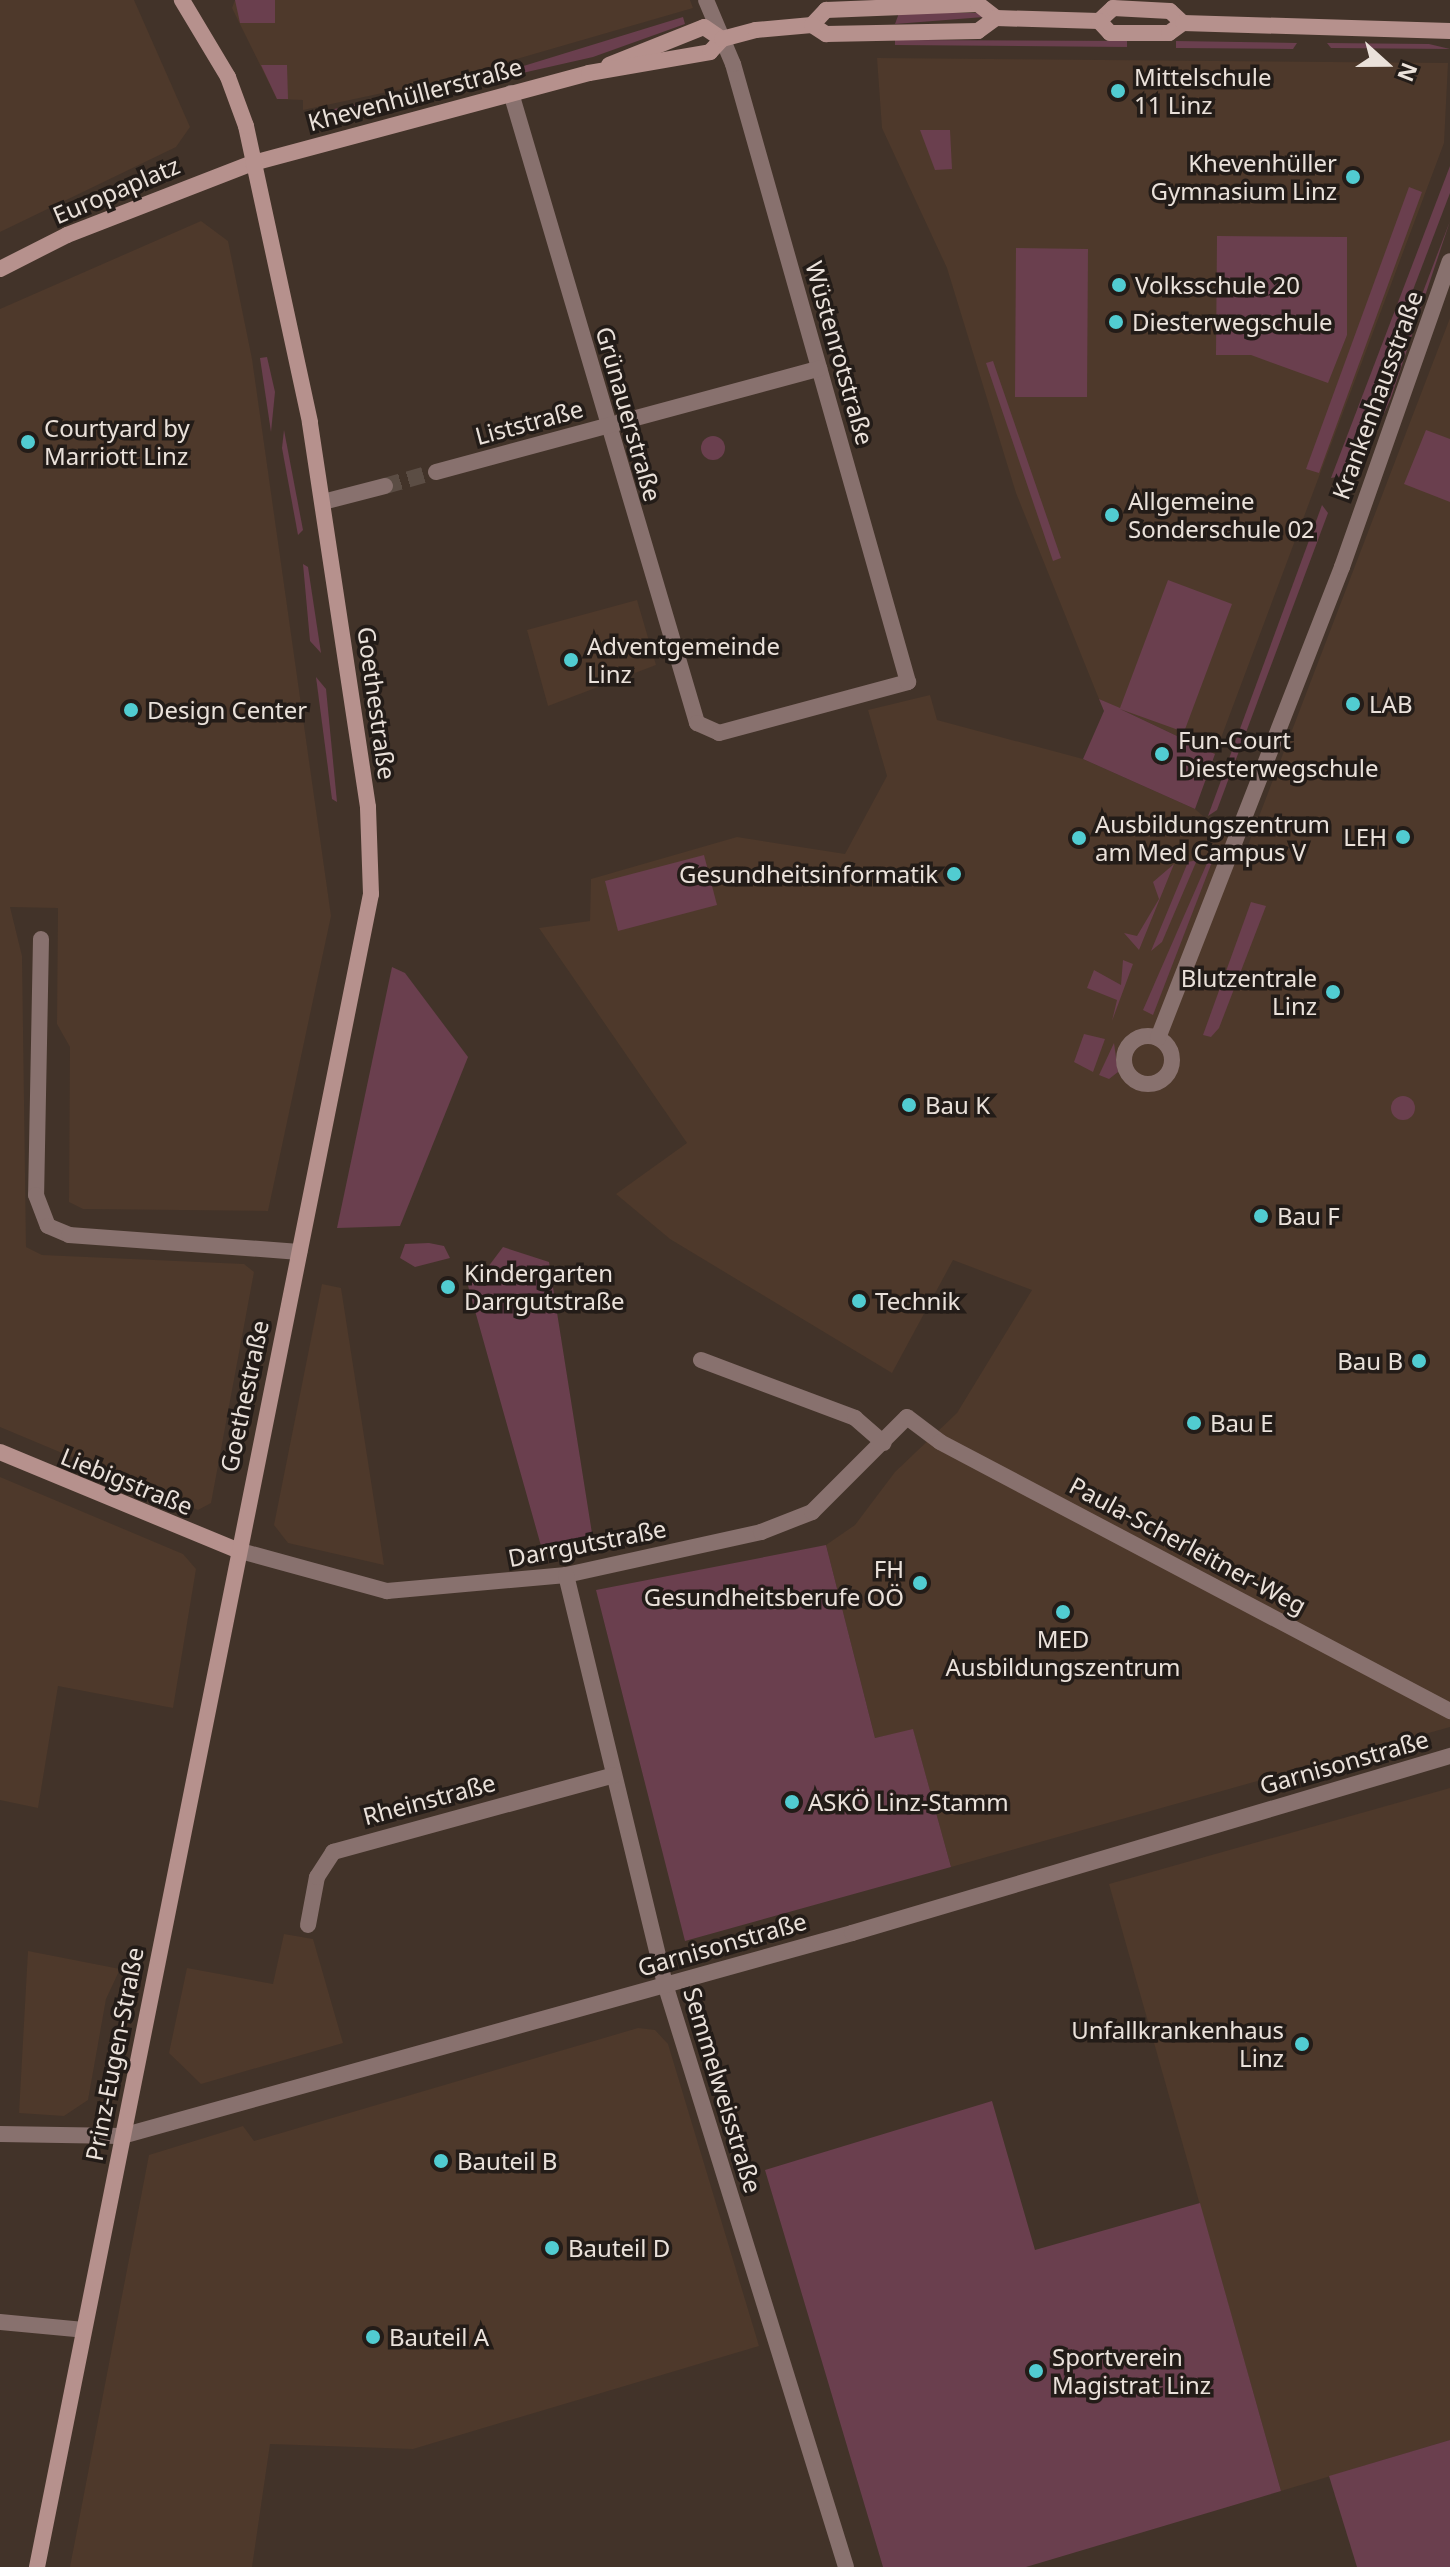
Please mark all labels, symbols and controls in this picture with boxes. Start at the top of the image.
north arrow [1346,24,1426,104]
street label: Khevenhüllerstraße [305,52,525,136]
text: N [1391,59,1426,86]
place label: Mittelschule 11 Linz [1134,63,1271,119]
marker: Mittelschule 11 Linz [1109,82,1127,100]
place label: Khevenhüller Gymnasium Linz [1150,149,1337,205]
street label: Europaplatz [48,150,184,230]
marker: Khevenhüller Gymnasium Linz [1344,168,1362,186]
street label: Wüstenrotstraße [800,258,880,448]
place label: Volksschule 20 [1135,271,1300,299]
marker: Volksschule 20 [1110,276,1128,294]
street label: Krankenhausstraße [1326,287,1428,503]
place label: Diesterwegschule [1132,308,1332,336]
marker: Diesterwegschule [1107,313,1125,331]
street label: Grünauerstraße [590,323,668,505]
street label: Liststraße [472,394,586,450]
place label: Courtyard by Marriott Linz [44,414,190,470]
marker: Courtyard by Marriott Linz [19,433,37,451]
place label: Allgemeine Sonderschule 02 [1128,487,1315,543]
marker: Allgemeine Sonderschule 02 [1103,506,1121,524]
street label: Goethestraße [352,625,402,781]
place label: Adventgemeinde Linz [587,632,780,688]
marker: Adventgemeinde Linz [562,651,580,669]
place label: LAB [1369,690,1413,718]
marker: LAB [1344,695,1362,713]
place label: Design Center [147,696,307,724]
marker: Design Center [122,701,140,719]
place label: Fun-Court Diesterwegschule [1178,726,1378,782]
marker: Fun-Court Diesterwegschule [1153,745,1171,763]
place label: Ausbildungszentrum am Med Campus V [1095,810,1330,866]
place label: LEH [1343,823,1387,851]
marker: LEH [1394,828,1412,846]
marker: Ausbildungszentrum am Med Campus V [1070,829,1088,847]
place label: Gesundheitsinformatik [679,860,938,888]
marker: Gesundheitsinformatik [945,865,963,883]
place label: Blutzentrale Linz [1181,964,1317,1020]
marker: Blutzentrale Linz [1324,983,1342,1001]
place label: Bau K [925,1091,990,1119]
marker: Bau K [900,1096,918,1114]
place label: Bau F [1277,1202,1340,1230]
marker: Bau F [1252,1207,1270,1225]
place label: Kindergarten Darrgutstraße [464,1259,625,1315]
marker: Kindergarten Darrgutstraße [439,1278,457,1296]
place label: Technik [875,1287,960,1315]
marker: Technik [850,1292,868,1310]
street label: Goethestraße [214,1318,274,1474]
place label: Bau B [1337,1347,1403,1375]
marker: Bau B [1410,1352,1428,1370]
place label: Bau E [1210,1409,1273,1437]
marker: Bau E [1185,1414,1203,1432]
street label: Liebigstraße [57,1441,197,1521]
street label: Paula-Scherleitner-Weg [1065,1470,1311,1620]
street label: Darrgutstraße [505,1514,669,1572]
place label: FH Gesundheitsberufe OÖ [644,1555,904,1611]
marker: FH Gesundheitsberufe OÖ [911,1574,929,1592]
marker: MED Ausbildungszentrum [1054,1603,1072,1621]
place label: MED Ausbildungszentrum [946,1625,1180,1681]
street label: Garnisonstraße [1256,1724,1432,1800]
street label: Rheinstraße [360,1767,498,1831]
place label: ASKÖ Linz-Stamm [808,1788,1009,1816]
marker: ASKÖ Linz-Stamm [783,1793,801,1811]
street label: Garnisonstraße [634,1906,810,1982]
street label: Prinz-Eugen-Straße [79,1945,149,2163]
street label: Semmelweisstraße [678,1984,768,2196]
place label: Unfallkrankenhaus Linz [1071,2016,1284,2072]
marker: Unfallkrankenhaus Linz [1291,2033,1313,2055]
place label: Bauteil B [457,2147,557,2175]
marker: Bauteil B [432,2152,450,2170]
place label: Bauteil D [568,2234,670,2262]
marker: Bauteil D [543,2239,561,2257]
place label: Bauteil A [389,2323,489,2351]
marker: Bauteil A [364,2328,382,2346]
place label: Sportverein Magistrat Linz [1052,2343,1211,2399]
marker: Sportverein Magistrat Linz [1027,2362,1045,2380]

